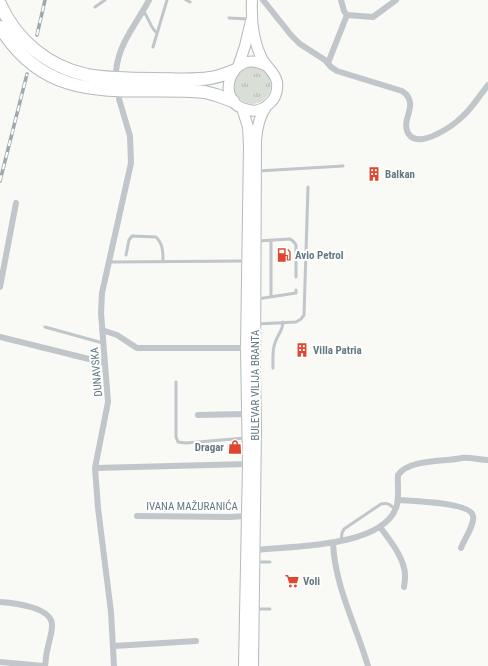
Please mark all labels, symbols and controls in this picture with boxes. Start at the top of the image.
building icon: Balkan [366,166,382,182]
place label: Balkan [385,168,415,181]
fuel station icon: Avio Petrol [276,247,292,263]
place label: Avio Petrol [295,249,344,262]
street label: BULEVAR VILIJA BRANTA [249,329,262,440]
building icon: Villa Patria [294,342,310,358]
place label: Villa Patria [313,344,362,357]
street label: DUNAVSKA [88,346,105,397]
shop icon: Dragar [227,439,243,455]
place label: Dragar [195,441,224,454]
street label: IVANA MAŽURANIĆA [146,499,238,513]
supermarket icon: Voli [284,573,300,589]
place label: Voli [303,575,320,588]

